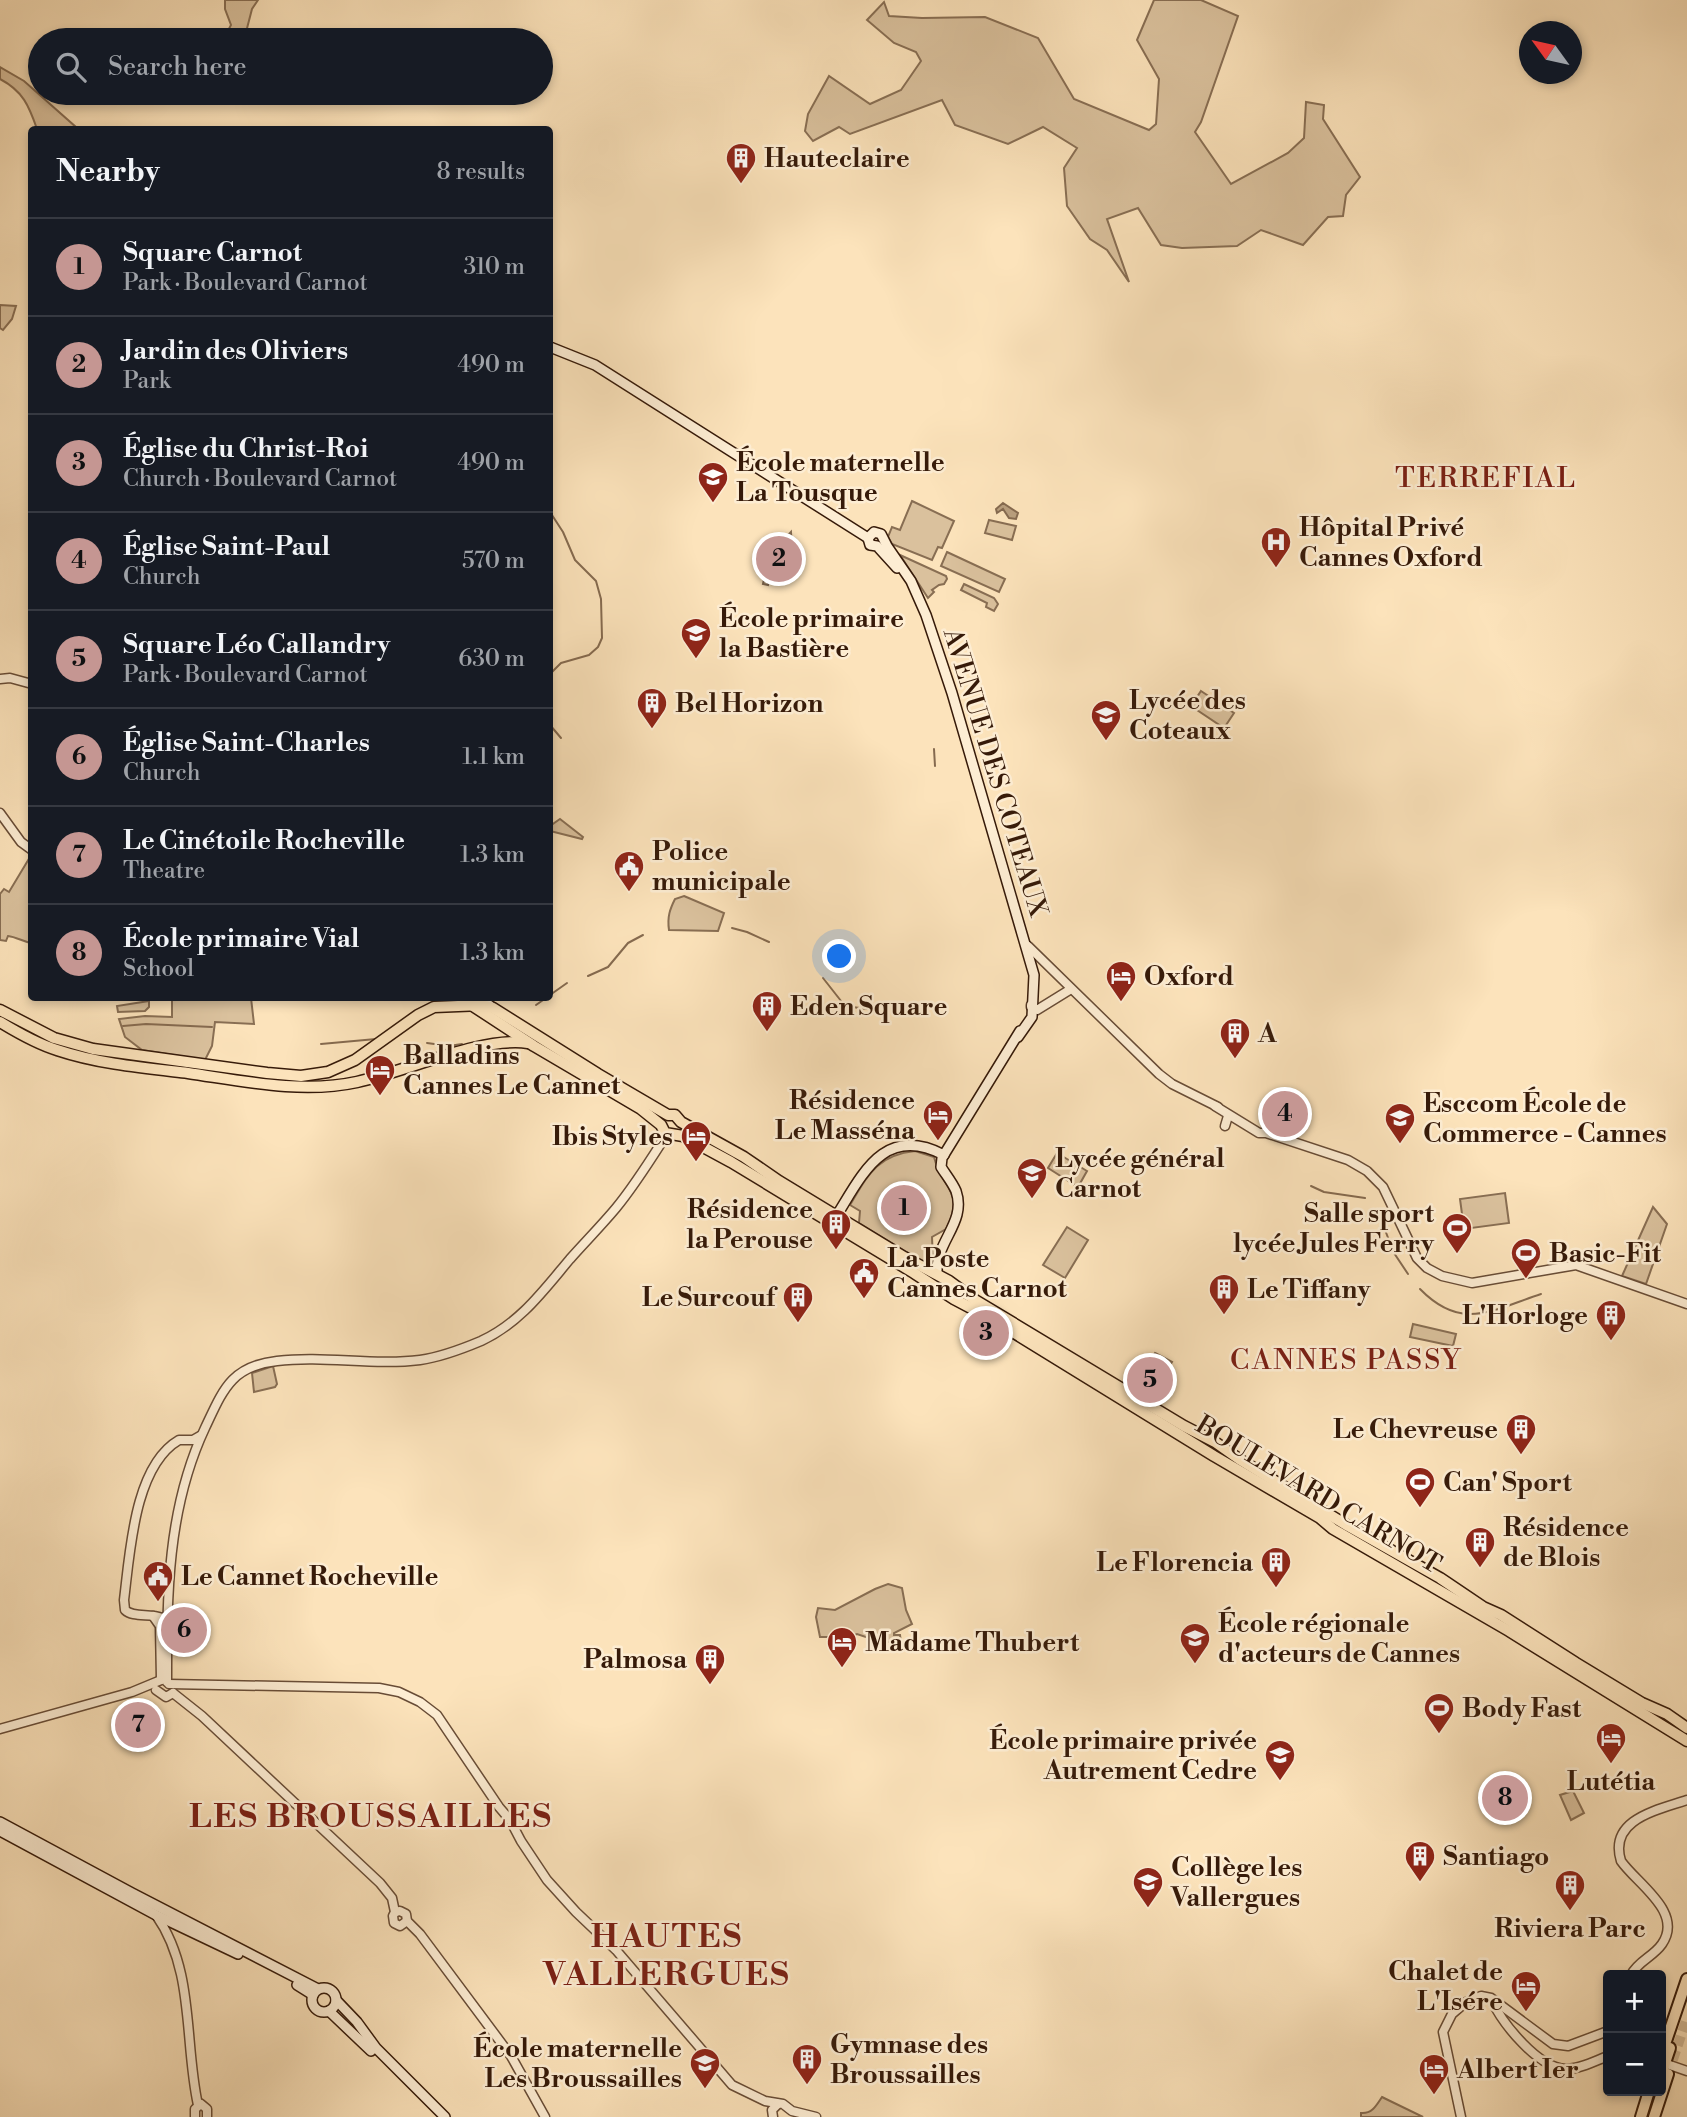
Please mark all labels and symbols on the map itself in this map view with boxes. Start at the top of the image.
north arrow [1519,21,1582,84]
building icon: Hauteclaire [724,141,758,185]
place label: Hauteclaire [764,143,910,175]
place label: École maternelle La Tousque [736,445,945,509]
school or university icon: École maternelle La Tousque [696,460,730,504]
district label: TERREFIAL [1395,461,1577,496]
place label: Hôpital Privé Cannes Oxford [1299,512,1483,574]
hospital icon: Hôpital Privé Cannes Oxford [1259,525,1293,569]
pin: 2 [756,533,802,585]
place label: École primaire la Bastière [719,601,904,665]
school or university icon: École primaire la Bastière [679,616,713,660]
street label: AVENUE DES COTEAUX [936,623,1055,922]
place label: Lycée des Coteaux [1129,685,1246,747]
building icon: Bel Horizon [635,686,669,730]
place label: Bel Horizon [675,688,824,720]
school or university icon: Lycée des Coteaux [1089,698,1123,742]
place label: Police municipale [652,836,791,898]
public building icon: Police municipale [612,849,646,893]
your location [822,939,856,973]
hotel icon: Oxford [1104,959,1138,1003]
place label: Oxford [1144,961,1234,993]
building icon: Eden Square [750,989,784,1033]
place label: Eden Square [790,991,947,1023]
building icon: A [1218,1016,1252,1060]
place label: A [1257,1018,1277,1050]
place label: Balladins Cannes Le Cannet [403,1040,621,1102]
hotel icon: Balladins Cannes Le Cannet [363,1053,397,1097]
place label: Résidence Le Masséna [775,1085,916,1147]
place label: Esccom École de Commerce - Cannes [1423,1086,1667,1150]
pin: 4 [1262,1088,1308,1140]
hotel icon: Résidence Le Masséna [921,1098,955,1142]
school or university icon: Esccom École de Commerce - Cannes [1383,1101,1417,1145]
hotel icon: Ibis Styles [679,1119,713,1163]
place label: Ibis Styles [552,1121,673,1153]
place label: Lycée général Carnot [1055,1143,1225,1205]
school or university icon: Lycée général Carnot [1015,1156,1049,1200]
pin: 1 [881,1182,927,1234]
place label: Résidence la Perouse [686,1194,813,1256]
place label: Salle sport lycée Jules Ferry [1233,1198,1435,1260]
building icon: Résidence la Perouse [819,1207,853,1251]
sports icon: Salle sport lycée Jules Ferry [1440,1211,1474,1255]
sports icon: Basic-Fit [1509,1236,1543,1280]
place label: Basic-Fit [1549,1238,1662,1270]
place label: La Poste Cannes Carnot [887,1243,1068,1305]
public building icon: La Poste Cannes Carnot [847,1256,881,1300]
building icon: Le Tiffany [1207,1272,1241,1316]
place label: Le Tiffany [1247,1274,1372,1306]
building icon: Le Surcouf [781,1280,815,1324]
place label: Le Surcouf [642,1282,778,1314]
building icon: L'Horloge [1594,1298,1628,1342]
place label: L'Horloge [1462,1300,1588,1332]
pin: 3 [963,1307,1009,1359]
district label: CANNES PASSY [1230,1343,1462,1378]
pin: 5 [1127,1354,1173,1406]
street label: BOULEVARD CARNOT [1189,1408,1447,1581]
building icon: Le Chevreuse [1504,1412,1538,1456]
place label: Le Chevreuse [1333,1414,1498,1446]
sports icon: Can' Sport [1403,1465,1437,1509]
place label: Can' Sport [1443,1467,1572,1499]
place label: Résidence de Blois [1503,1512,1629,1574]
building icon: Résidence de Blois [1463,1525,1497,1569]
building icon: Le Florencia [1259,1545,1293,1589]
place label: Le Florencia [1096,1547,1254,1579]
public building icon: Le Cannet Rocheville [141,1559,175,1603]
place label: Le Cannet Rocheville [181,1561,438,1593]
pin: 6 [161,1604,207,1656]
place label: École régionale d'acteurs de Cannes [1218,1606,1460,1670]
school or university icon: École régionale d'acteurs de Cannes [1178,1621,1212,1665]
hotel icon: Madame Thubert [825,1625,859,1669]
place label: Madame Thubert [865,1627,1080,1659]
building icon: Palmosa [693,1642,727,1686]
place label: Palmosa [583,1644,688,1676]
sports icon: Body Fast [1422,1691,1456,1735]
place label: Body Fast [1462,1693,1582,1725]
pin: 7 [115,1699,161,1751]
hotel icon: Lutétia [1594,1721,1628,1765]
place label: École primaire privée Autrement Cedre [989,1723,1257,1787]
school or university icon: École primaire privée Autrement Cedre [1263,1738,1297,1782]
place label: Lutétia [1567,1766,1656,1798]
pin: 8 [1482,1772,1528,1824]
district label: LES BROUSSAILLES [189,1797,553,1838]
building icon: Santiago [1403,1839,1437,1883]
place label: Santiago [1443,1841,1549,1873]
place label: Collège les Vallergues [1170,1852,1302,1914]
school or university icon: Collège les Vallergues [1131,1865,1165,1909]
building icon: Riviera Parc [1553,1868,1587,1912]
place label: Riviera Parc [1494,1913,1646,1945]
district label: HAUTES VALLERGUES [542,1917,791,1996]
place label: Chalet de L'Isére [1388,1956,1503,2018]
hotel icon: Chalet de L'Isére [1509,1969,1543,2013]
place label: Gymnase des Broussailles [830,2029,988,2091]
place label: École maternelle Les Broussailles [473,2031,682,2095]
building icon: Gymnase des Broussailles [790,2042,824,2086]
school or university icon: École maternelle Les Broussailles [688,2046,722,2090]
hotel icon: Albert Ier [1417,2052,1451,2096]
place label: Albert Ier [1456,2054,1579,2086]

